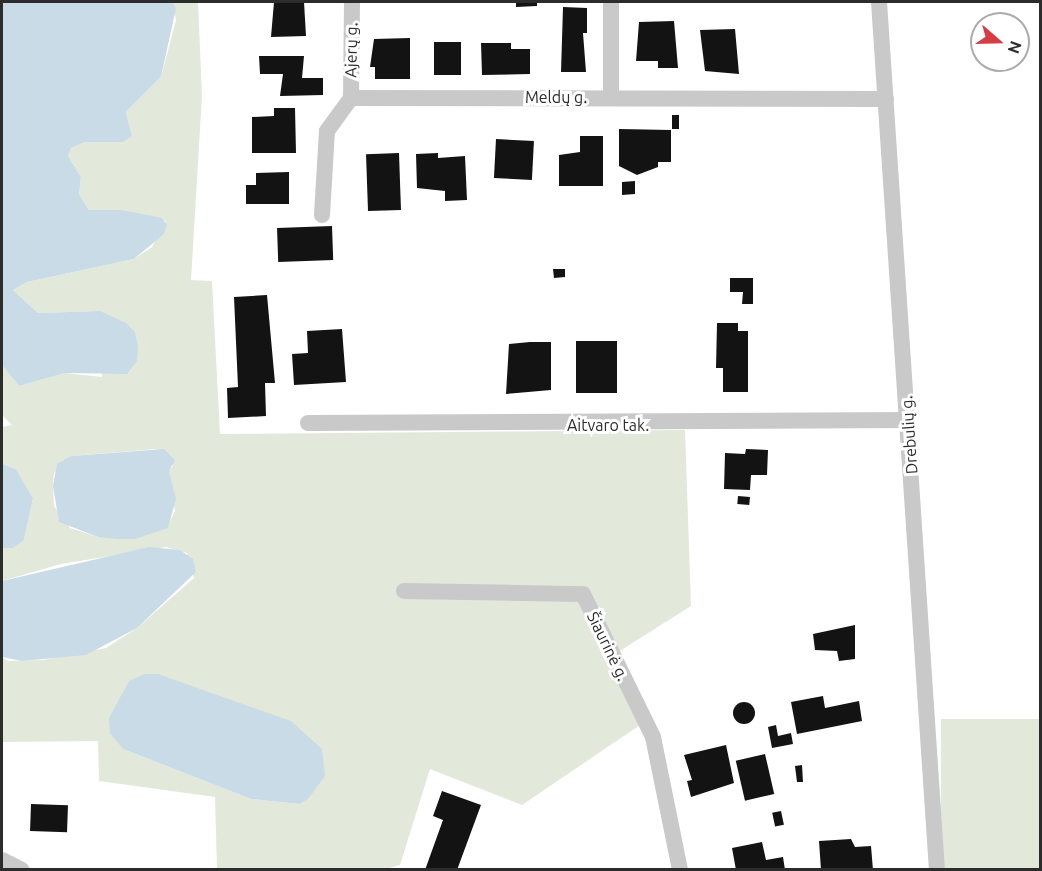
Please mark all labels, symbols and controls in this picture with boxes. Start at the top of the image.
north arrow [970,12,1030,72]
street label: Ajerų g. [341,22,361,78]
text: N [1005,39,1026,56]
street label: Meldų g. [525,87,587,107]
street label: Drebulių g. [897,395,921,475]
street label: Aitvaro tak. [567,415,649,435]
street label: Šiaurinė g. [583,608,633,684]

